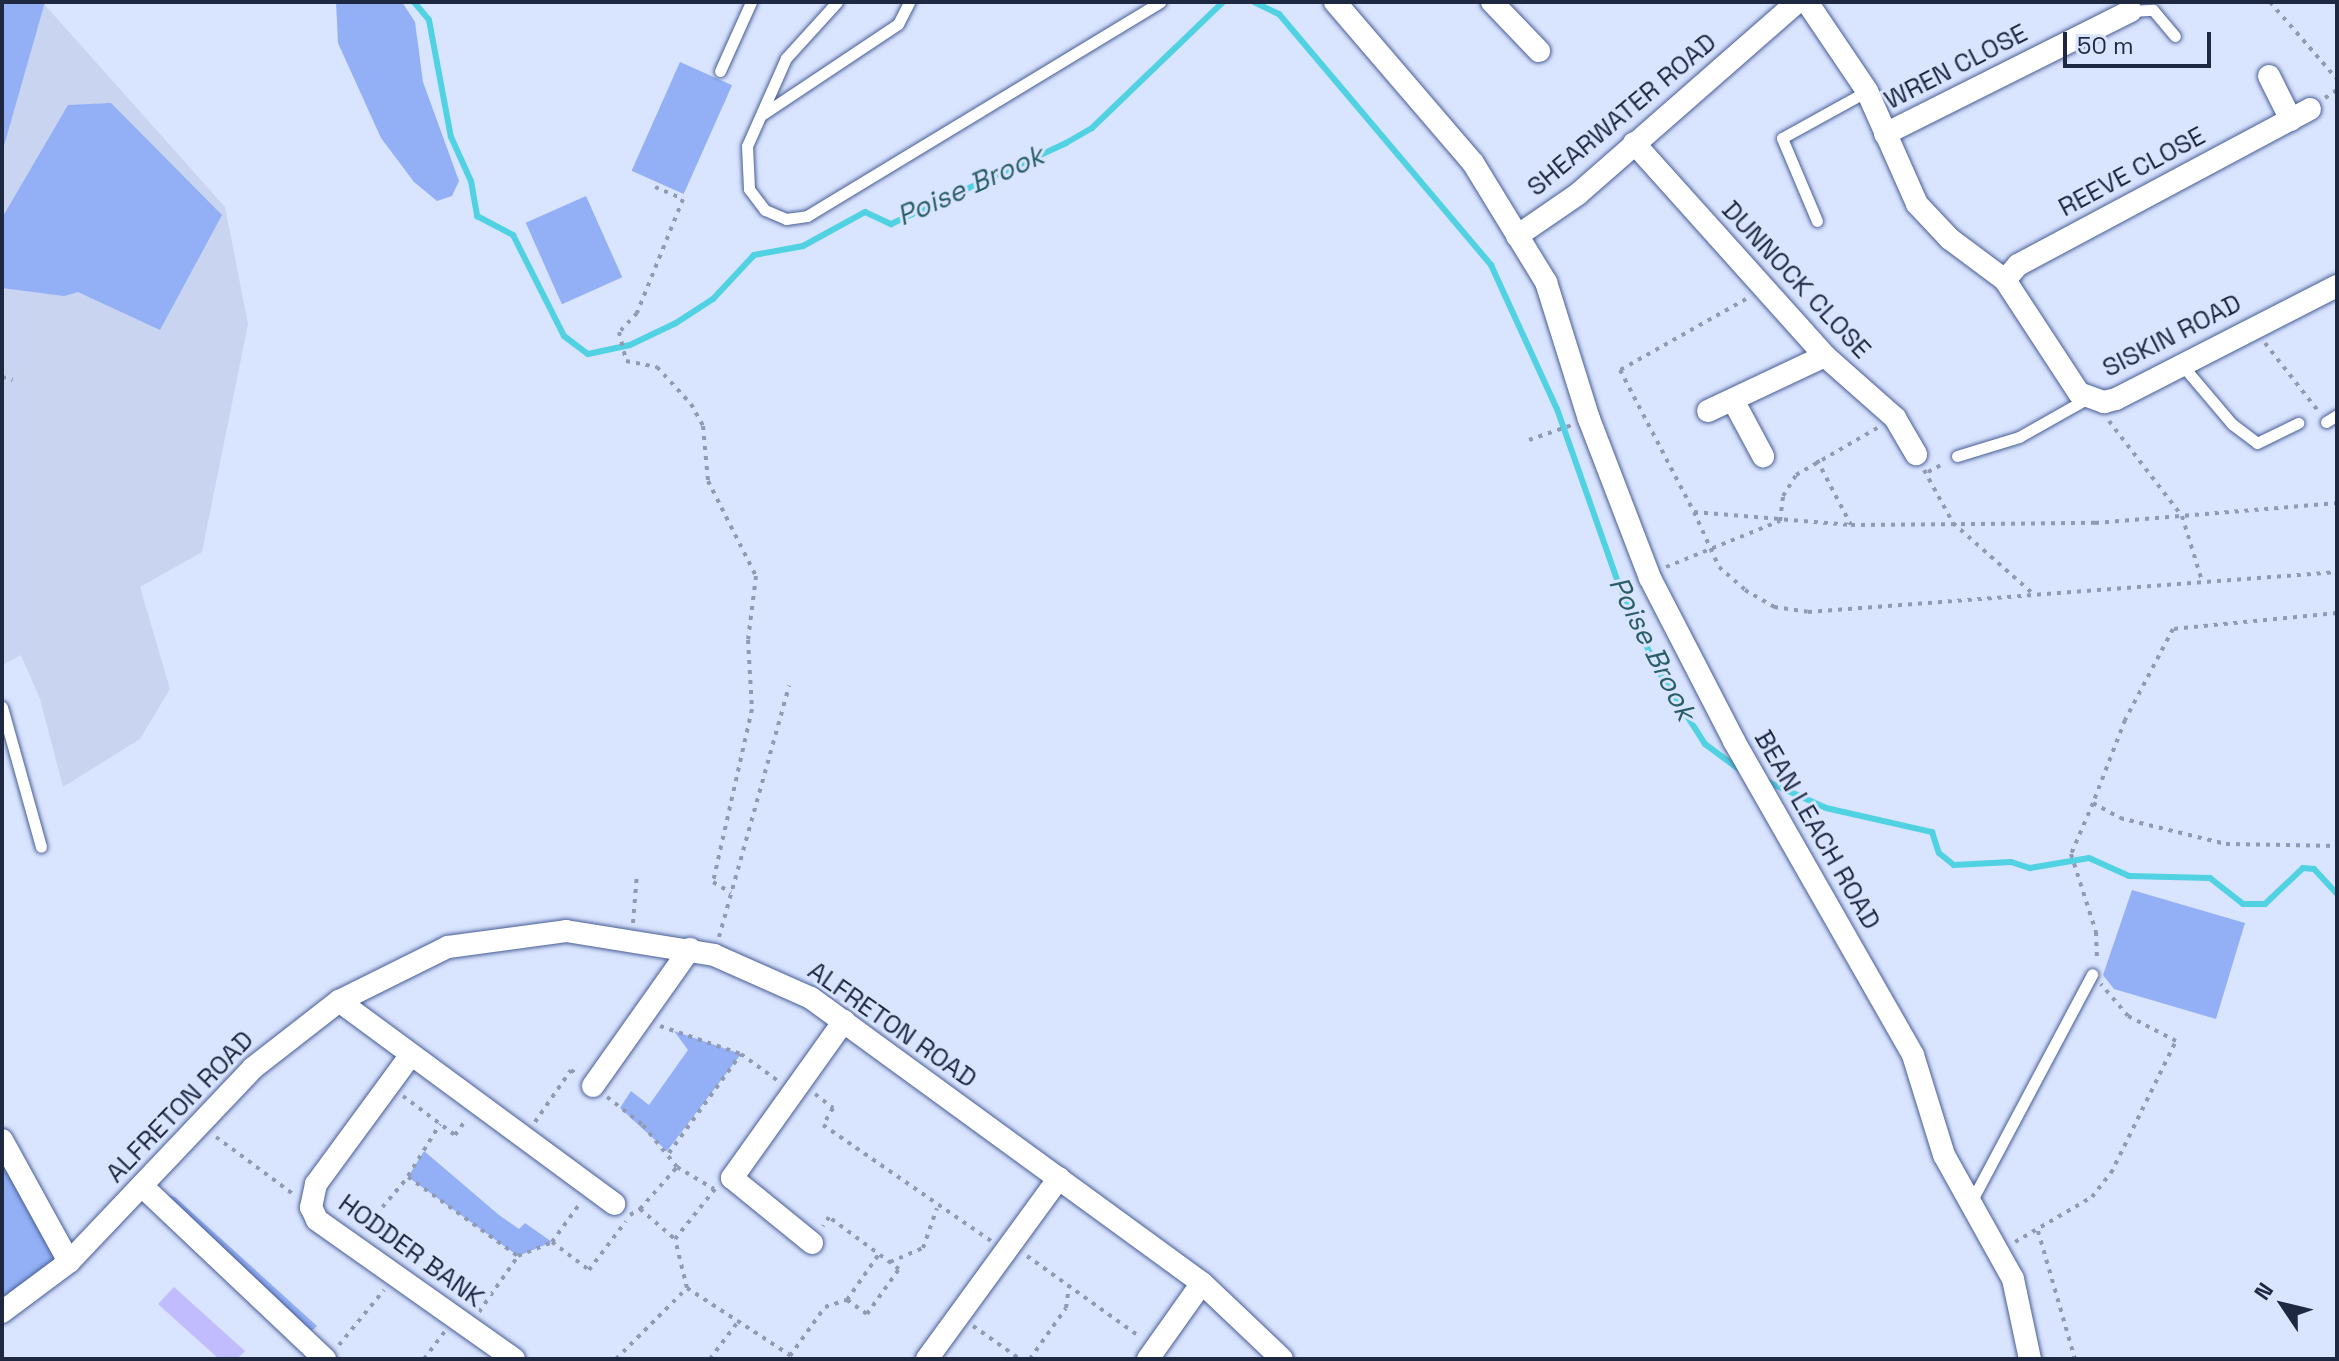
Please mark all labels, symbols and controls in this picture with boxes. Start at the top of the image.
scale bar [2067,16,2215,66]
street label: WREN CLOSE [1879,18,2033,116]
street label: SHEARWATER ROAD [1521,27,1723,203]
text: 50 m [2077,30,2134,61]
street label: REEVE CLOSE [2053,120,2211,224]
water label: Poise Brook [891,138,1049,232]
street label: DUNNOCK CLOSE [1715,195,1877,365]
street label: SISKIN ROAD [2097,288,2247,384]
water label: Poise Brook [1602,570,1704,726]
street label: BEAN LEACH ROAD [1747,725,1887,935]
street label: ALFRETON ROAD [802,955,982,1095]
street label: ALFRETON ROAD [100,1025,260,1189]
street label: HODDER BANK [332,1188,490,1314]
north arrow [2243,1265,2323,1345]
text: N [2248,1277,2279,1305]

